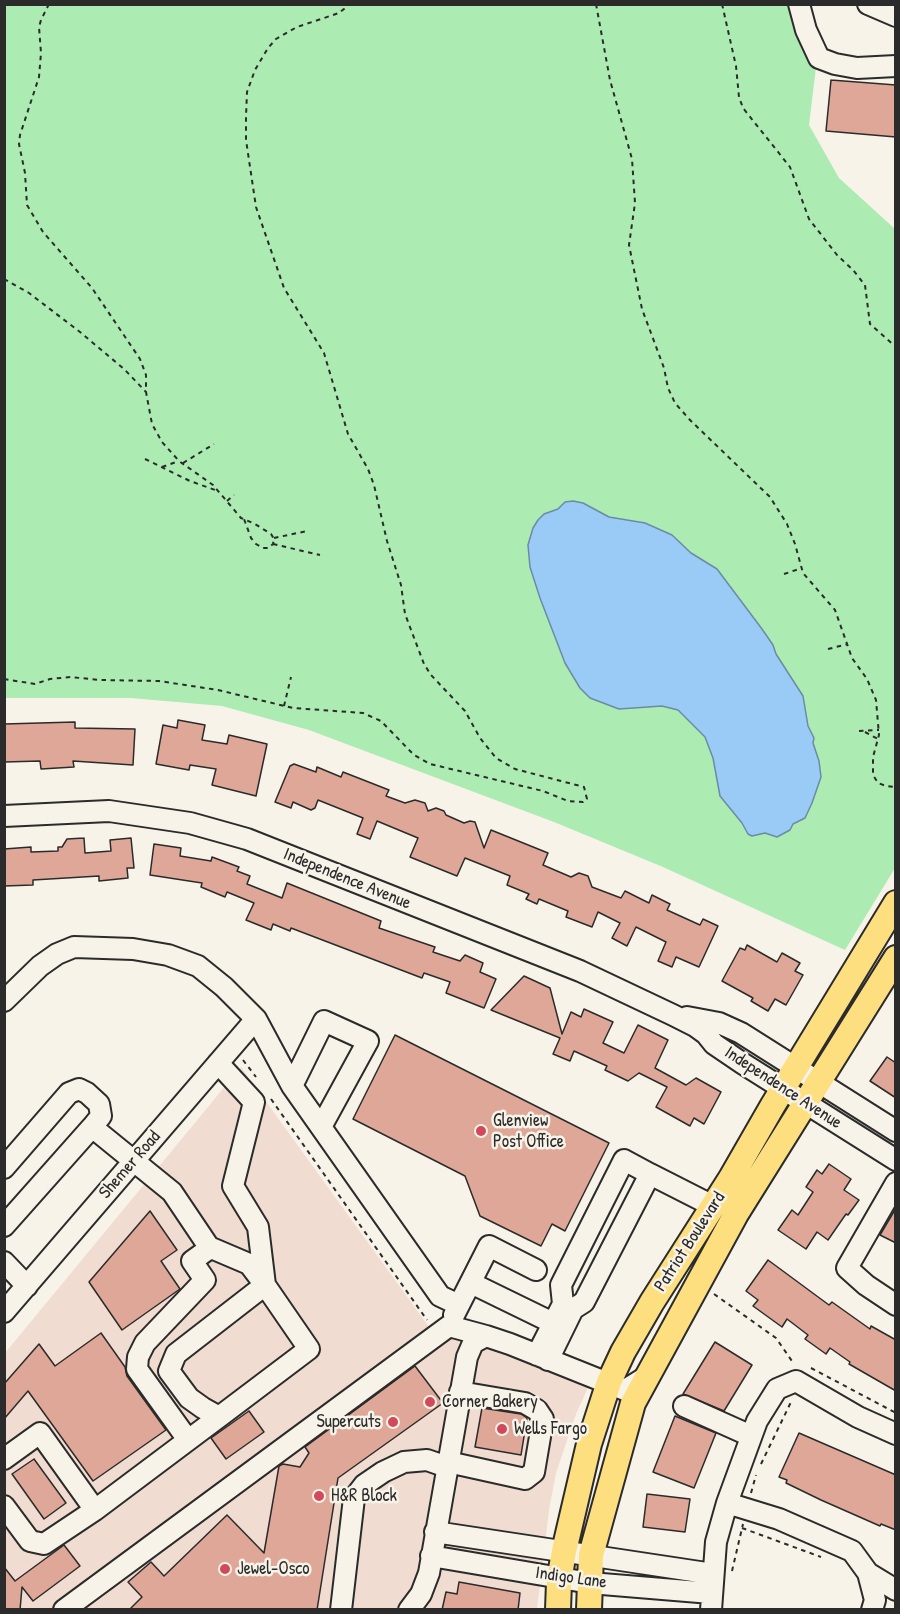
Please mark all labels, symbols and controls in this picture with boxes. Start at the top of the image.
street label: Independence Avenue [280,844,414,914]
street label: Independence Avenue [720,1042,846,1134]
place label: Glenview Post Office [493,1110,564,1152]
marker: Glenview Post Office [474,1124,488,1138]
street label: Shemer Road [95,1127,165,1203]
street label: Patriot Boulevard [650,1188,730,1296]
place label: Corner Bakery [442,1391,538,1413]
marker: Corner Bakery [423,1395,437,1409]
place label: Supercuts [316,1411,381,1433]
marker: Supercuts [386,1415,400,1429]
place label: Wells Fargo [514,1418,587,1440]
marker: Wells Fargo [495,1422,509,1436]
place label: H&R Block [331,1485,397,1507]
marker: H&R Block [312,1489,326,1503]
place label: Jewel-Osco [237,1558,310,1580]
marker: Jewel-Osco [218,1562,232,1576]
street label: Indigo Lane [534,1562,608,1594]

